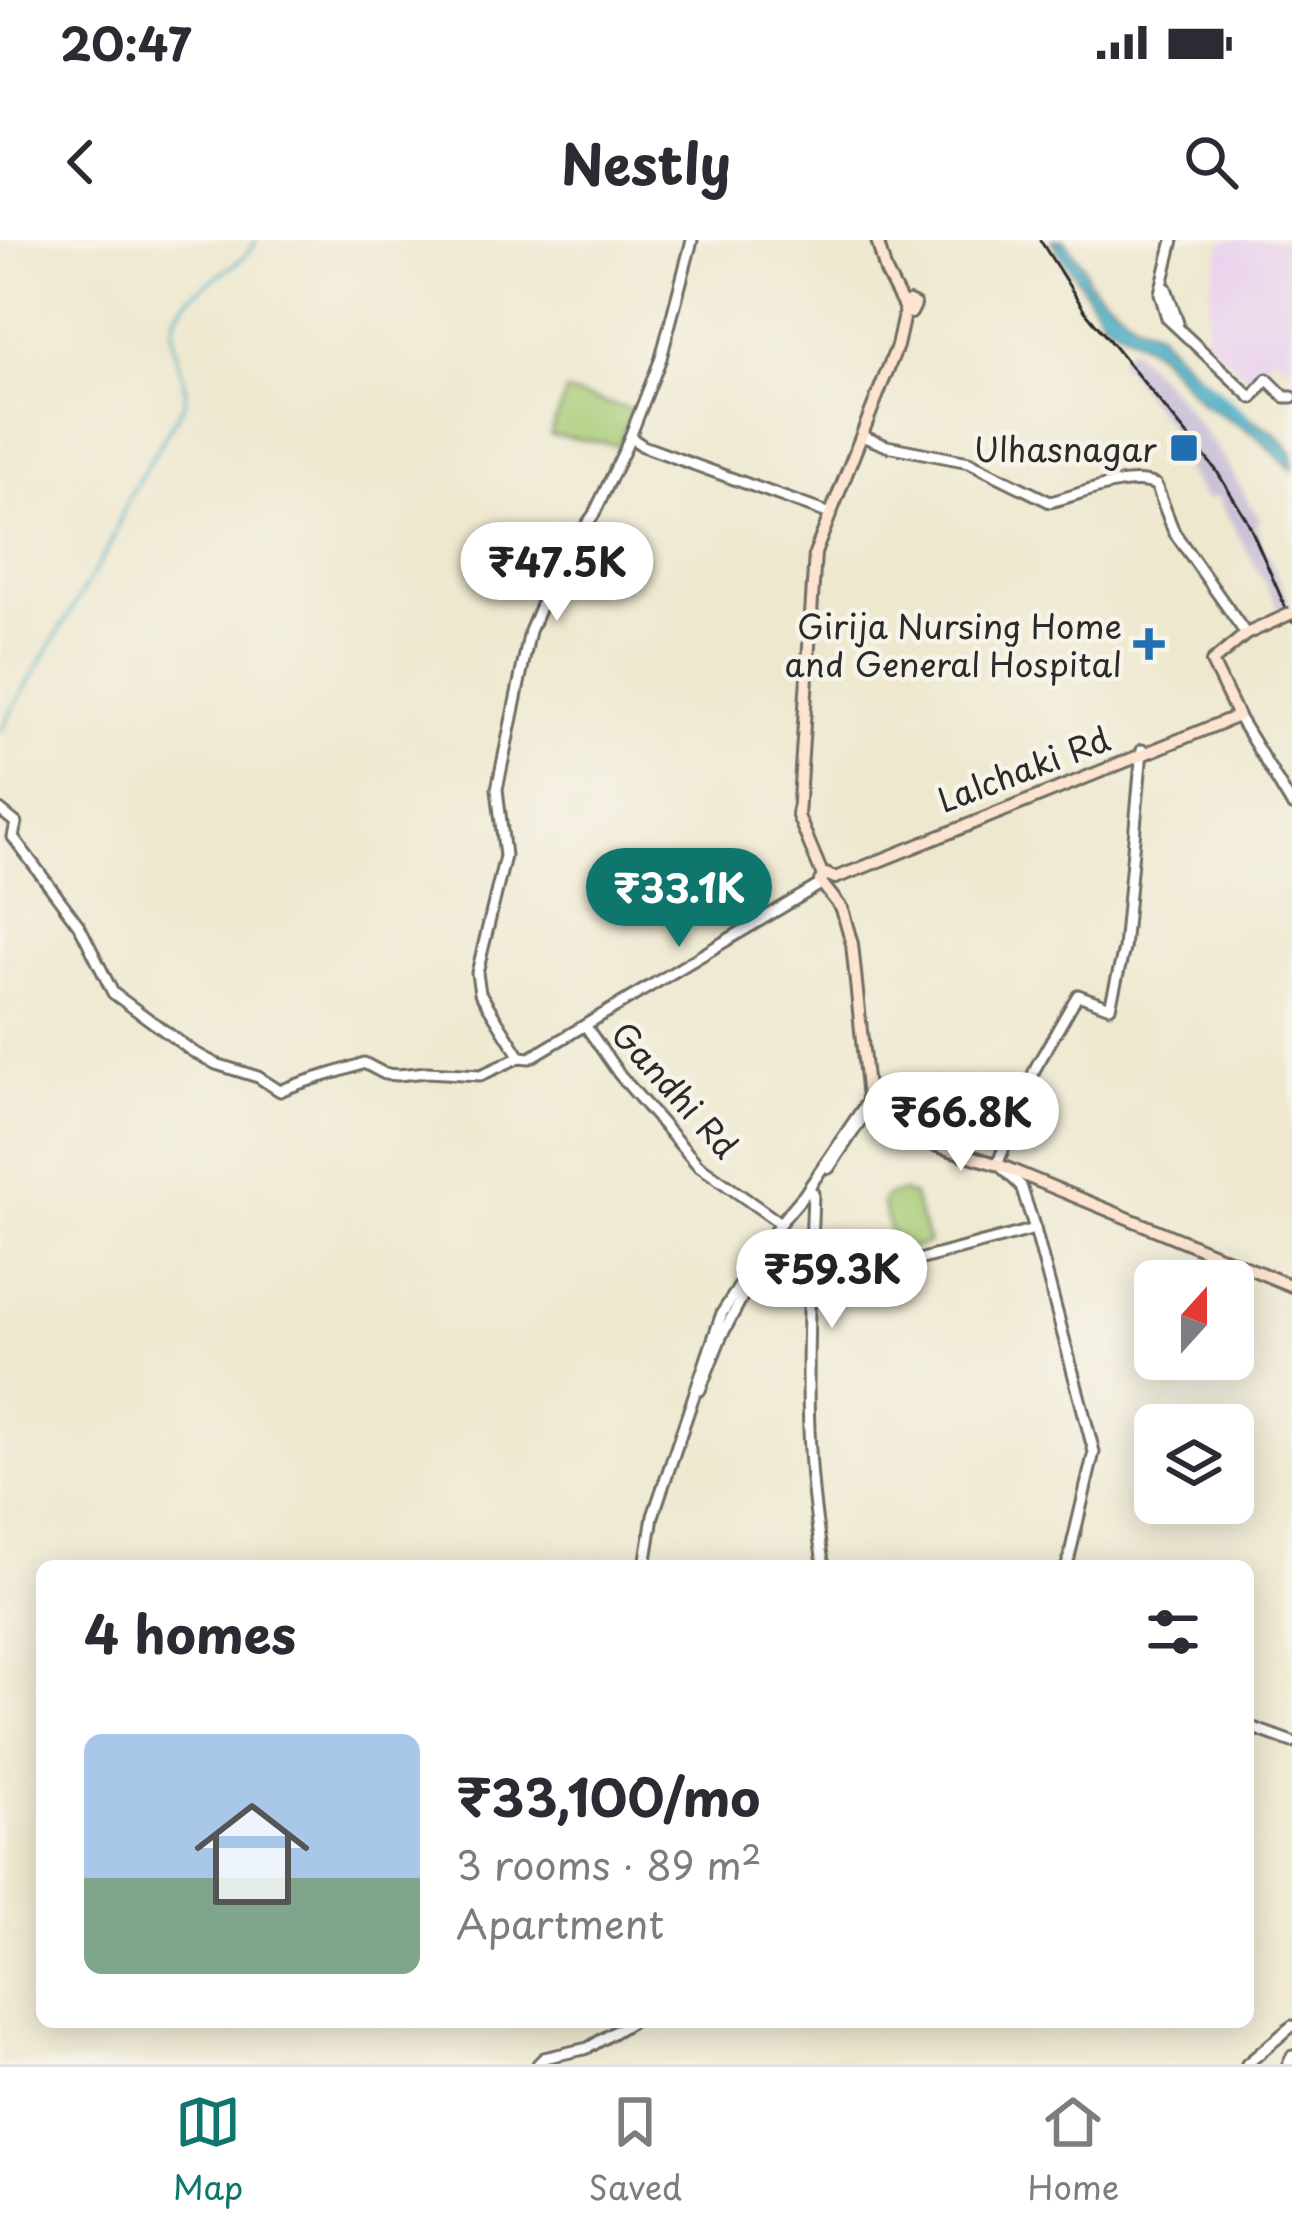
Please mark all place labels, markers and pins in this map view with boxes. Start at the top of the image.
place label: Ulhasnagar [974,423,1157,473]
marker: Ulhasnagar [1168,432,1200,464]
pin: ₹47.5K [459,522,655,624]
place label: Girija Nursing Home and General Hospital [784,600,1122,688]
marker: Girija Nursing Home and General Hospital [1133,628,1165,660]
pin: ₹33.1K [581,848,777,950]
pin: ₹66.8K [863,1072,1059,1174]
pin: ₹59.3K [734,1229,930,1331]

